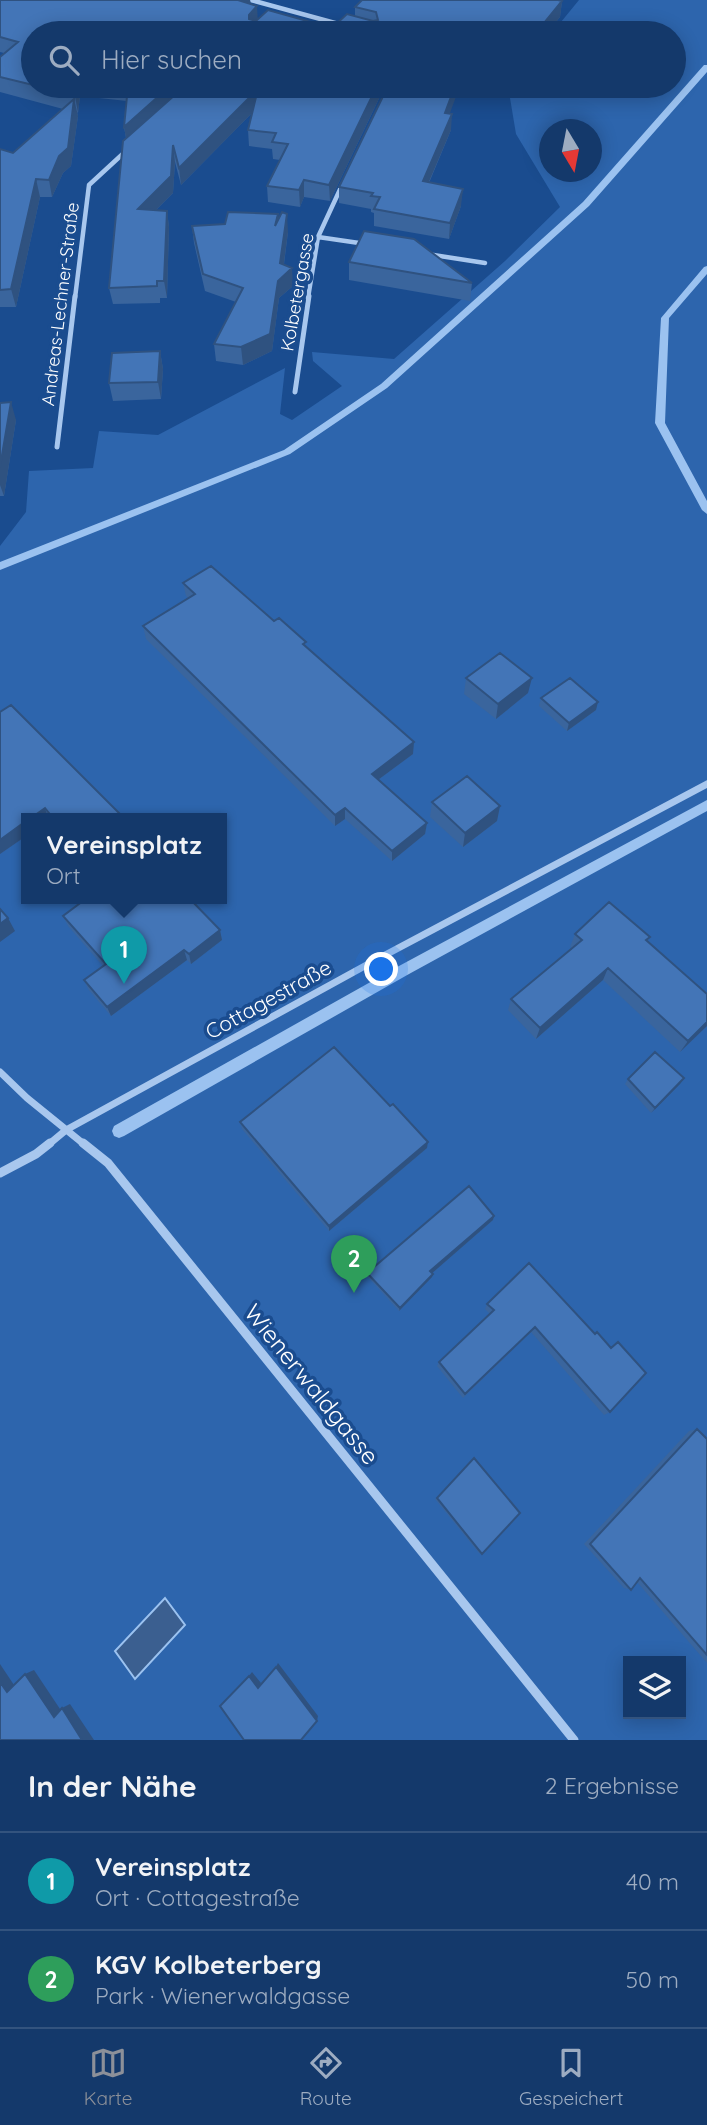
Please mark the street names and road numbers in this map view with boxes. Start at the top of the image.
street label: Andreas-Lechner-Straße [36,201,84,407]
street label: Kolbetergasse [275,231,319,353]
street label: Cottagestraße [200,954,336,1044]
street label: Wienerwaldgasse [238,1298,386,1470]

